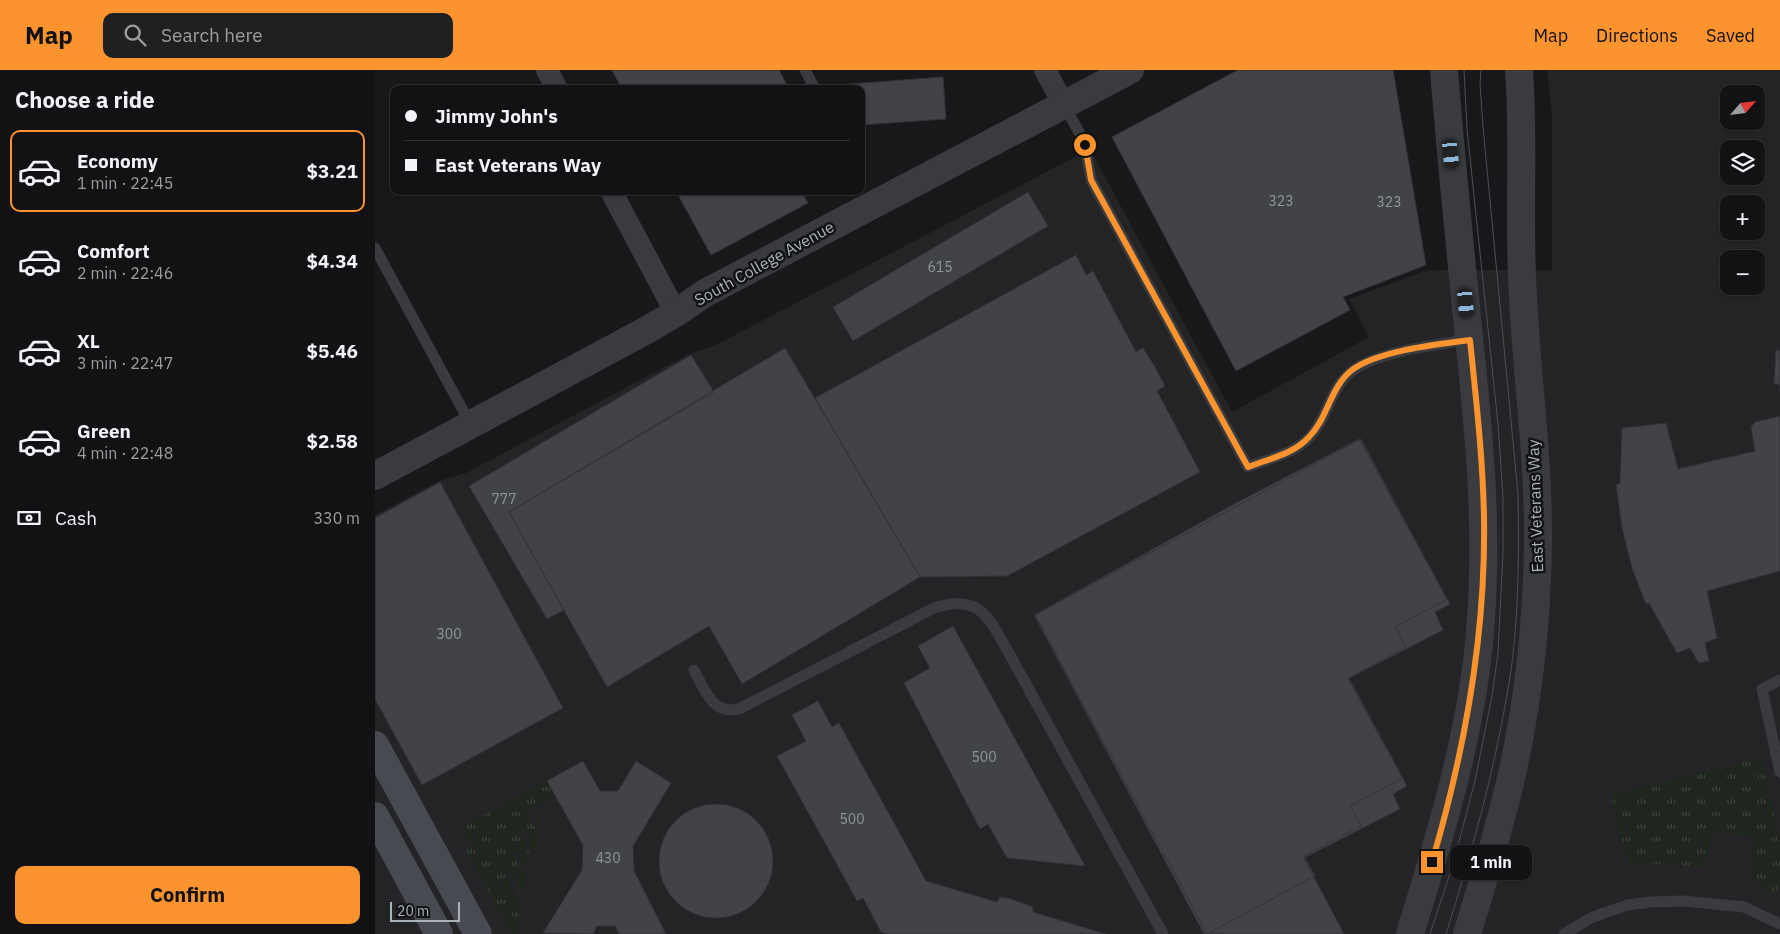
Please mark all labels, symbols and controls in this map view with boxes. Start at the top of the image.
search box [103,13,453,58]
text: Map [25,19,73,51]
icon: search [121,21,149,49]
text: Search here [161,23,263,47]
text: Map [1533,24,1568,47]
text: Directions [1596,24,1678,47]
text: Saved [1706,24,1755,47]
text: Choose a ride [15,85,155,114]
north arrow [1720,85,1765,130]
map controls [1720,85,1765,295]
text: Jimmy John's [435,104,558,128]
route start [1074,134,1096,156]
car [1441,138,1460,170]
button: layers [1720,140,1765,185]
icon: car [17,149,62,194]
text: Economy [77,149,158,173]
text: East Veterans Way [435,153,601,177]
text: $3.21 [306,159,358,183]
text: 1 min · 22:45 [77,173,173,193]
house number: 323 [1268,192,1294,210]
house number: 323 [1376,193,1402,211]
button: + [1720,195,1765,240]
street label: South College Avenue [691,216,837,310]
icon: car [17,239,62,284]
text: Comfort [77,239,150,263]
text: $4.34 [306,249,358,273]
button: − [1720,250,1765,295]
house number: 615 [927,258,953,276]
text: 2 min · 22:46 [77,263,173,283]
car [1457,287,1474,319]
icon: car [17,329,62,374]
text: XL [77,329,100,353]
text: $5.46 [306,339,358,363]
text: 3 min · 22:47 [77,353,173,373]
icon: car [17,419,62,464]
text: Green [77,419,131,443]
text: $2.58 [306,429,358,453]
street label: East Veterans Way [1523,439,1547,573]
text: 4 min · 22:48 [77,443,173,463]
house number: 777 [491,490,517,508]
icon: cash [15,504,43,532]
text: Cash [55,506,97,530]
text: 330 m [313,508,360,528]
house number: 300 [436,625,462,643]
house number: 500 [971,748,997,766]
house number: 500 [839,810,865,828]
callout: 1 min [1449,844,1532,880]
house number: 430 [595,849,621,867]
route end [1421,851,1443,873]
text: 1 min [1470,852,1512,872]
button: Confirm [15,866,360,924]
scale bar [390,899,460,922]
text: 20 m [397,902,429,920]

